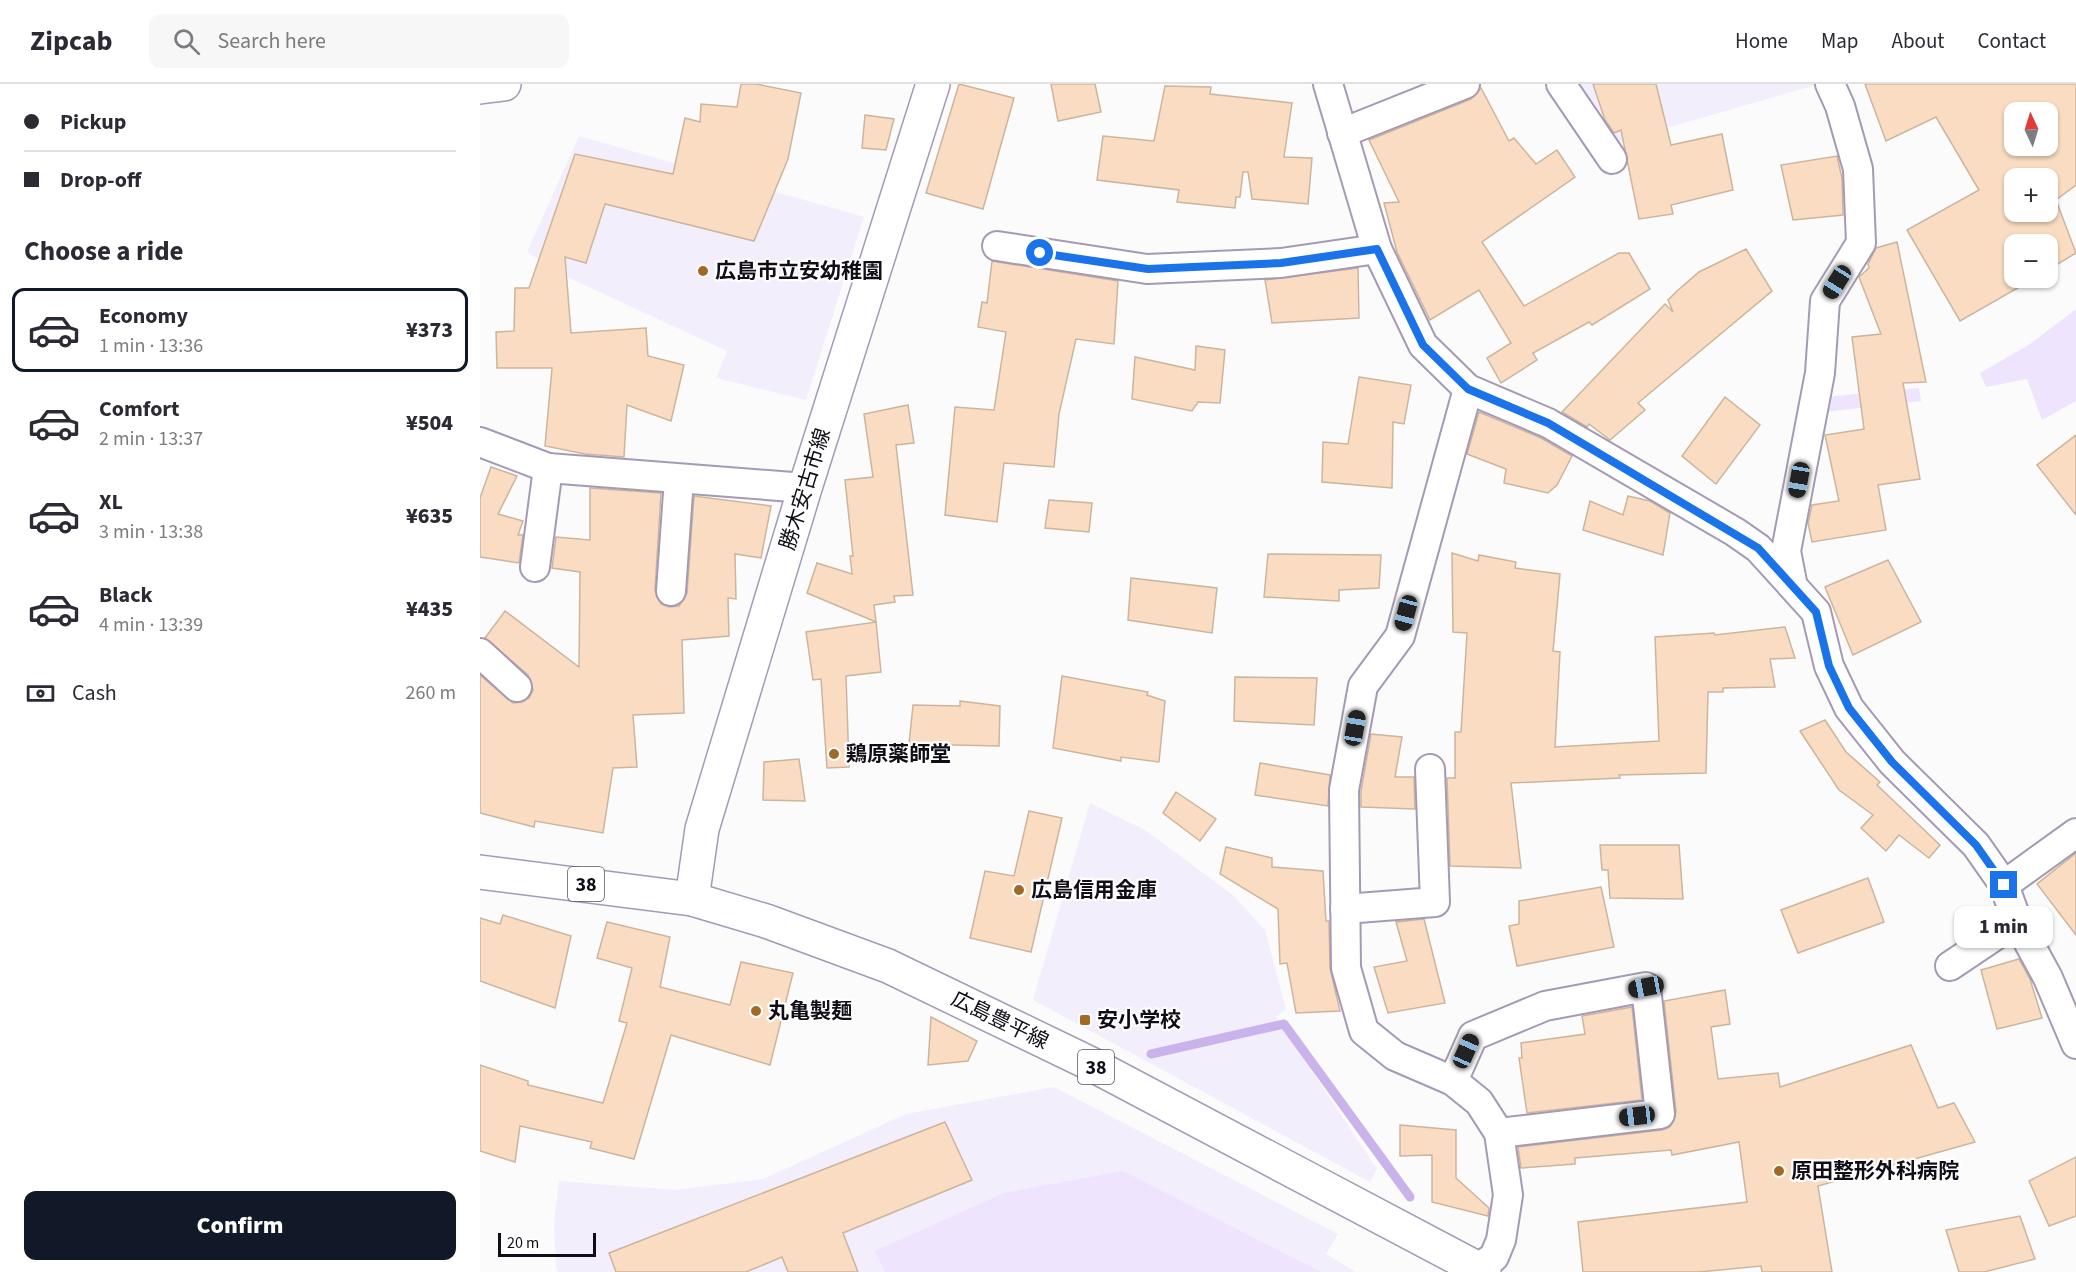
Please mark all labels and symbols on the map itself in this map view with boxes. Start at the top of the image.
north arrow [2004,102,2058,156]
route start [1026,239,1053,266]
place label: 広島市立安幼稚園 [715,256,883,286]
car [1820,262,1854,302]
marker: 広島市立安幼稚園 [696,264,710,278]
street label: 勝木安古市線 [772,424,838,554]
car [1787,461,1811,499]
car [1393,593,1419,633]
car [1343,709,1367,747]
place label: 鶏原薬師堂 [846,739,951,769]
marker: 鶏原薬師堂 [827,747,841,761]
road number: 38 [568,867,604,901]
route end [1990,871,2017,898]
place label: 広島信用金庫 [1031,875,1157,905]
marker: 広島信用金庫 [1012,883,1026,897]
callout: 1 min [1954,906,2054,948]
car [1627,975,1665,999]
street label: 広島豊平線 [946,984,1054,1056]
place label: 丸亀製麺 [768,996,852,1026]
marker: 丸亀製麺 [749,1004,763,1018]
place label: 安小学校 [1097,1005,1181,1035]
marker: 安小学校 [1078,1013,1092,1027]
car [1450,1031,1482,1071]
road number: 38 [1078,1050,1114,1084]
car [1618,1105,1656,1127]
place label: 原田整形外科病院 [1791,1156,1959,1186]
marker: 原田整形外科病院 [1772,1164,1786,1178]
scale bar [498,1230,596,1258]

